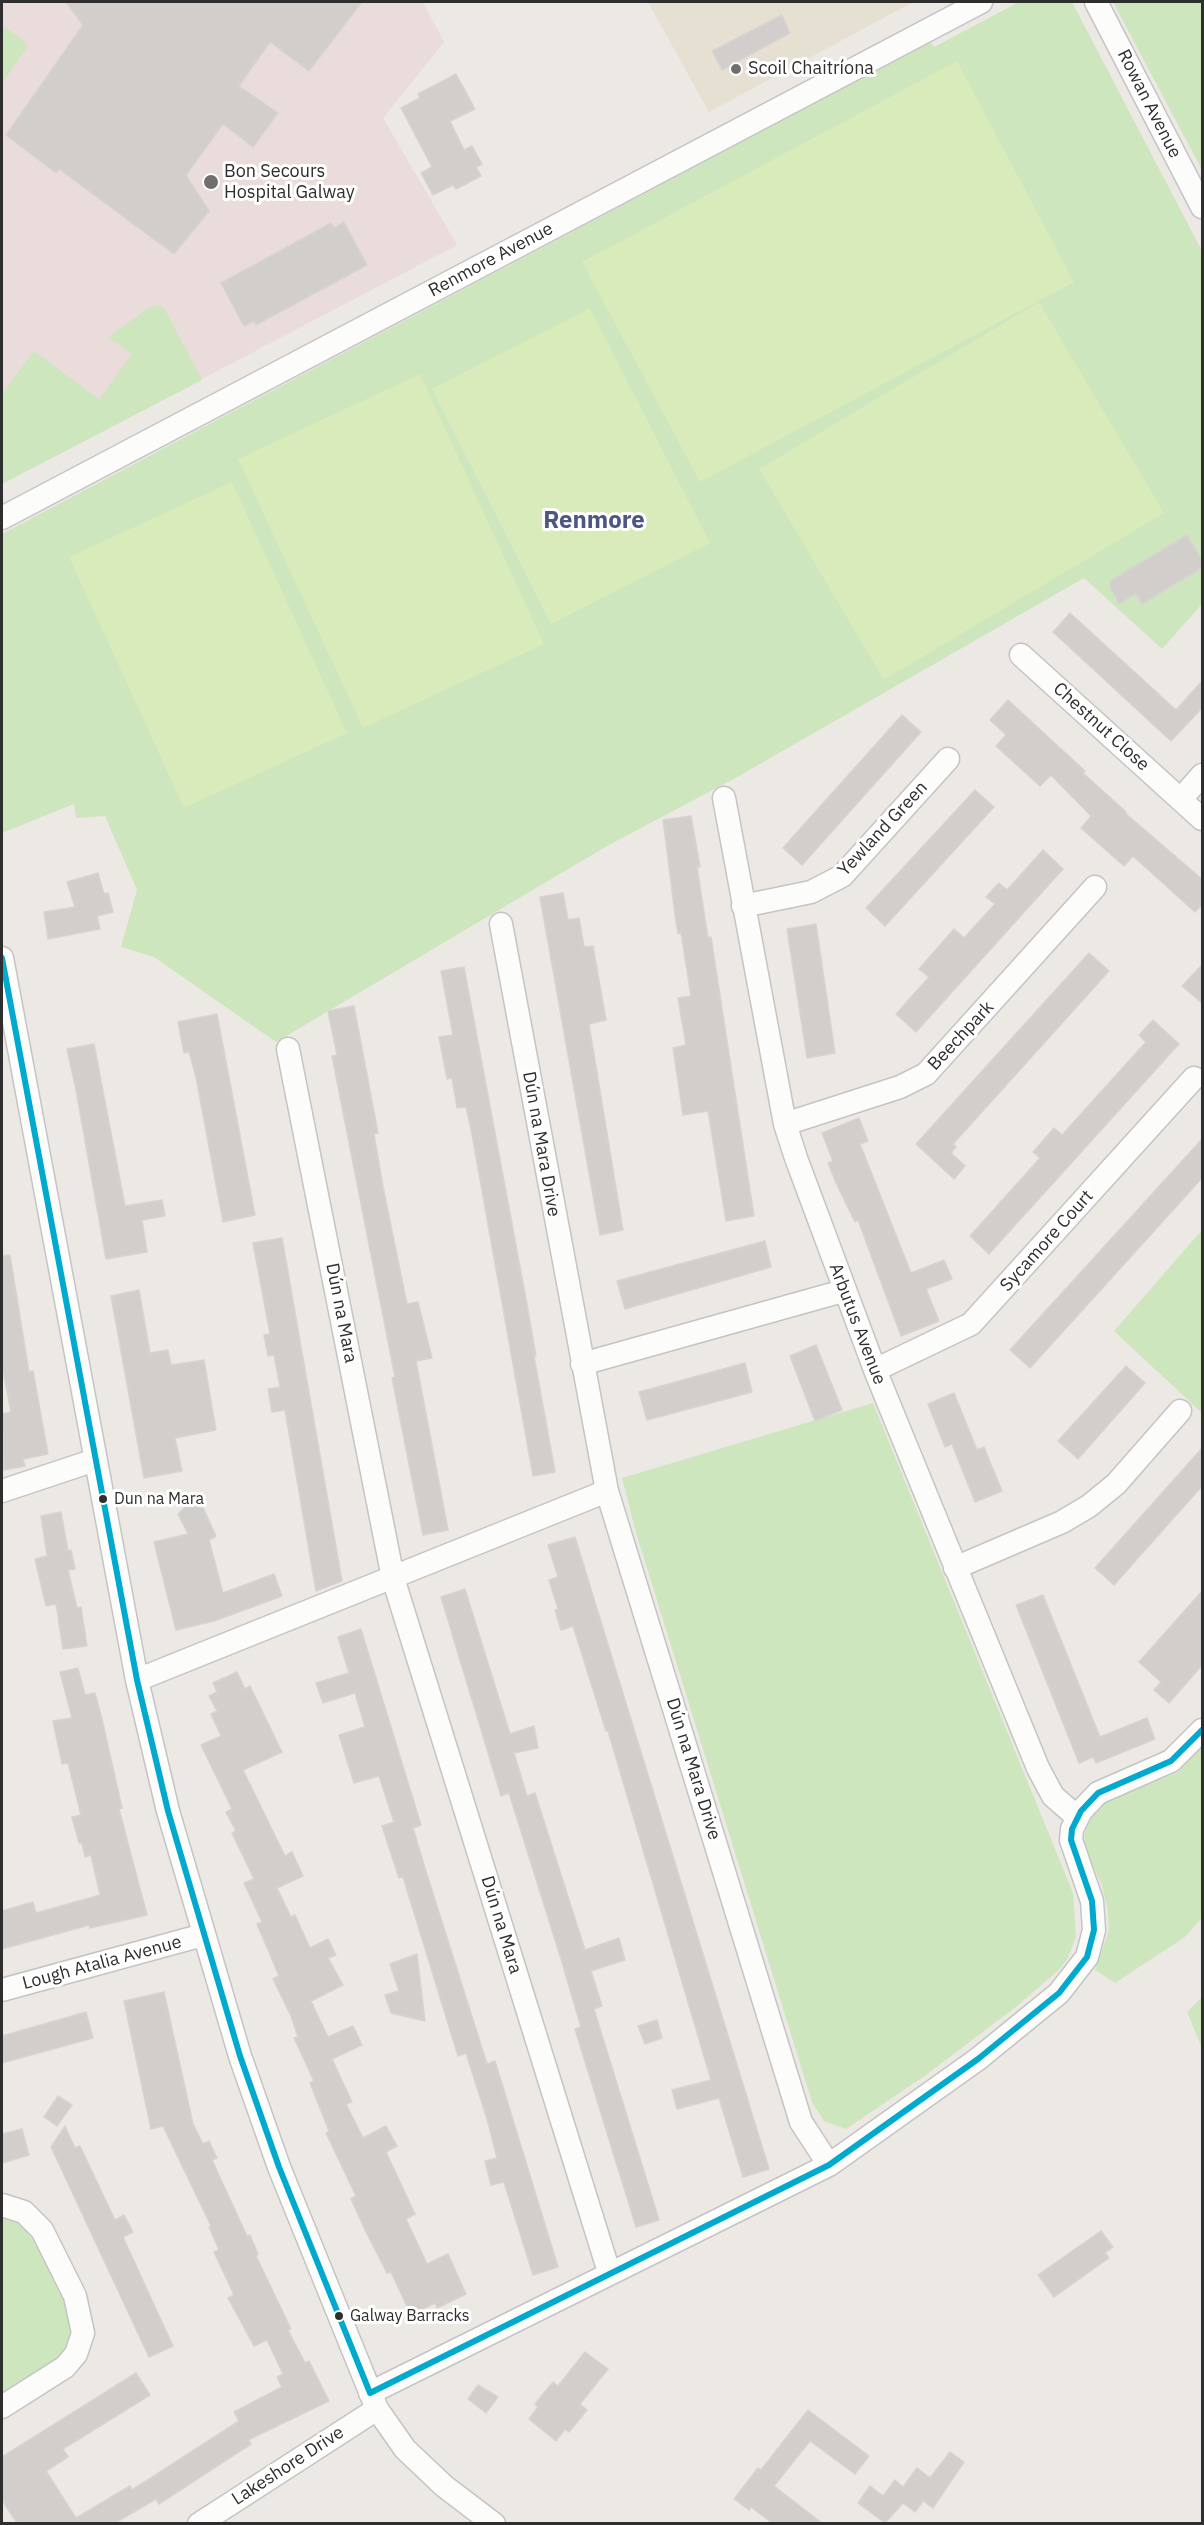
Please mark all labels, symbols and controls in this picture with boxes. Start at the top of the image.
street label: Rowan Avenue [1112,46,1186,162]
place label: Scoil Chaitríona [748,58,874,80]
marker: Scoil Chaitríona [729,62,743,76]
place label: Bon Secours Hospital Galway [224,161,355,204]
marker: Bon Secours Hospital Galway [202,173,220,191]
street label: Renmore Avenue [425,218,557,302]
district label: Renmore [543,507,645,535]
street label: Chestnut Close [1048,678,1154,776]
street label: Yewland Green [834,777,932,881]
street label: Beechpark [923,997,999,1075]
street label: Dún na Mara Drive [518,1070,564,1218]
street label: Sycamore Court [996,1186,1098,1296]
street label: Arbutus Avenue [824,1260,890,1388]
street label: Dún na Mara [321,1261,361,1365]
place label: Dun na Mara [114,1489,204,1509]
marker: Dun na Mara [97,1493,109,1505]
street label: Dún na Mara Drive [661,1695,725,1843]
street label: Dún na Mara [476,1873,526,1977]
street label: Lough Atalia Avenue [20,1931,184,1995]
place label: Galway Barracks [350,2306,470,2326]
marker: Galway Barracks [333,2310,345,2322]
street label: Lakeshore Drive [228,2422,348,2510]

